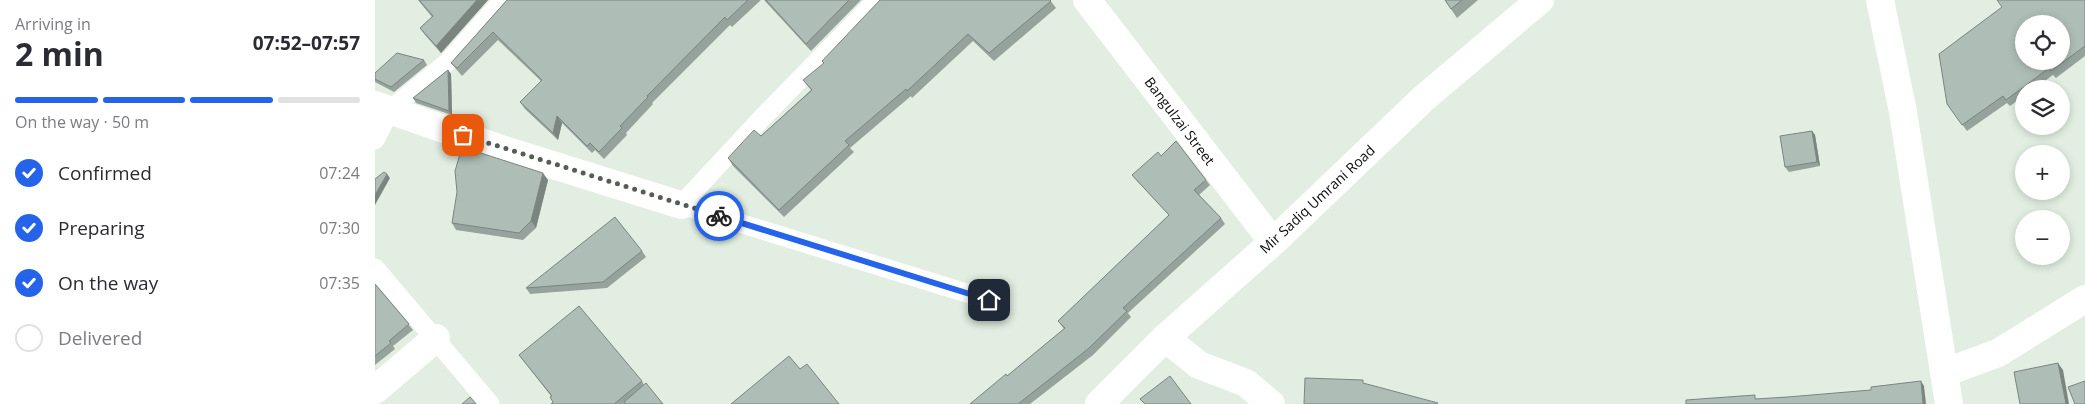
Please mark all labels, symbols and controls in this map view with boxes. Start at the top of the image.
text: Arriving in [15,13,91,35]
map controls [2015,15,2070,265]
button: locate [2015,15,2070,70]
text: 07:52–07:57 [253,30,360,56]
text: 2 min [15,32,104,75]
street label: Bangulzai Street [1141,73,1219,169]
button: layers [2015,80,2070,135]
text: On the way · 50 m [15,111,149,133]
pin [442,114,484,156]
icon: bag [449,121,477,149]
street label: Mir Sadiq Umrani Road [1255,141,1379,257]
button: + [2015,145,2070,200]
icon: check [15,159,43,187]
text: Confirmed [58,160,152,186]
text: 07:24 [319,162,360,184]
courier [694,191,744,241]
icon: bike [705,202,733,230]
button: − [2015,210,2070,265]
icon: check [15,214,43,242]
text: Preparing [58,215,145,241]
text: 07:30 [319,217,360,239]
icon: check [15,269,43,297]
text: On the way [58,270,158,296]
text: 07:35 [319,272,360,294]
pin [968,279,1010,321]
icon: home [975,286,1003,314]
text: Delivered [58,325,142,351]

